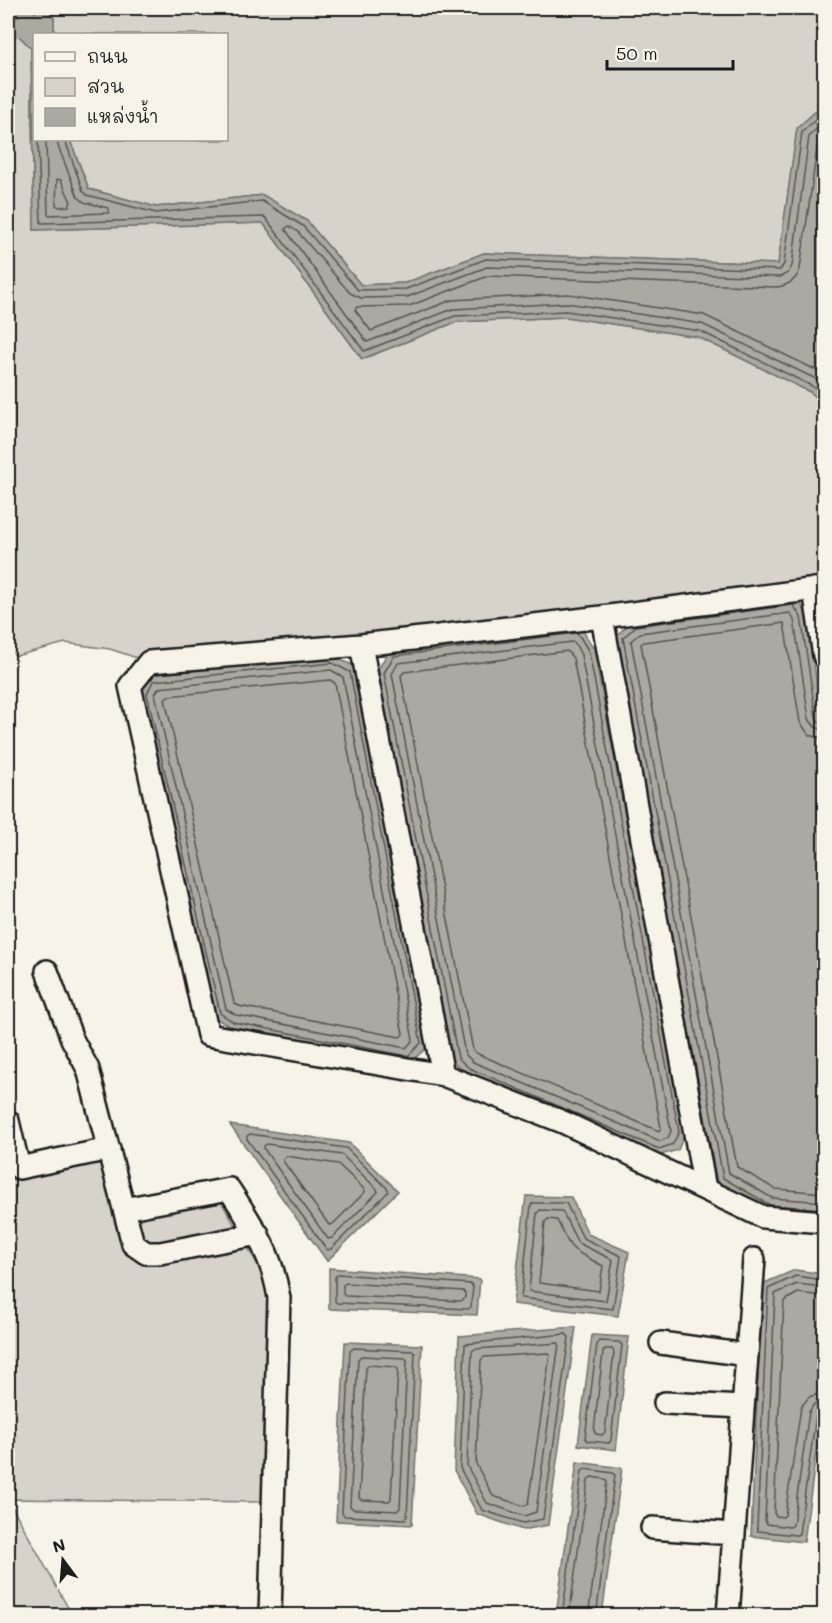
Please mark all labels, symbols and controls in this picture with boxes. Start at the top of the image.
legend [33,33,228,141]
scale bar [607,33,733,71]
text: 50 m [616,41,658,65]
text: ถนน [87,44,128,68]
text: สวน [87,74,124,98]
text: แหล่งน้ำ [87,100,158,128]
north arrow [33,1530,93,1590]
text: N [50,1533,67,1557]

